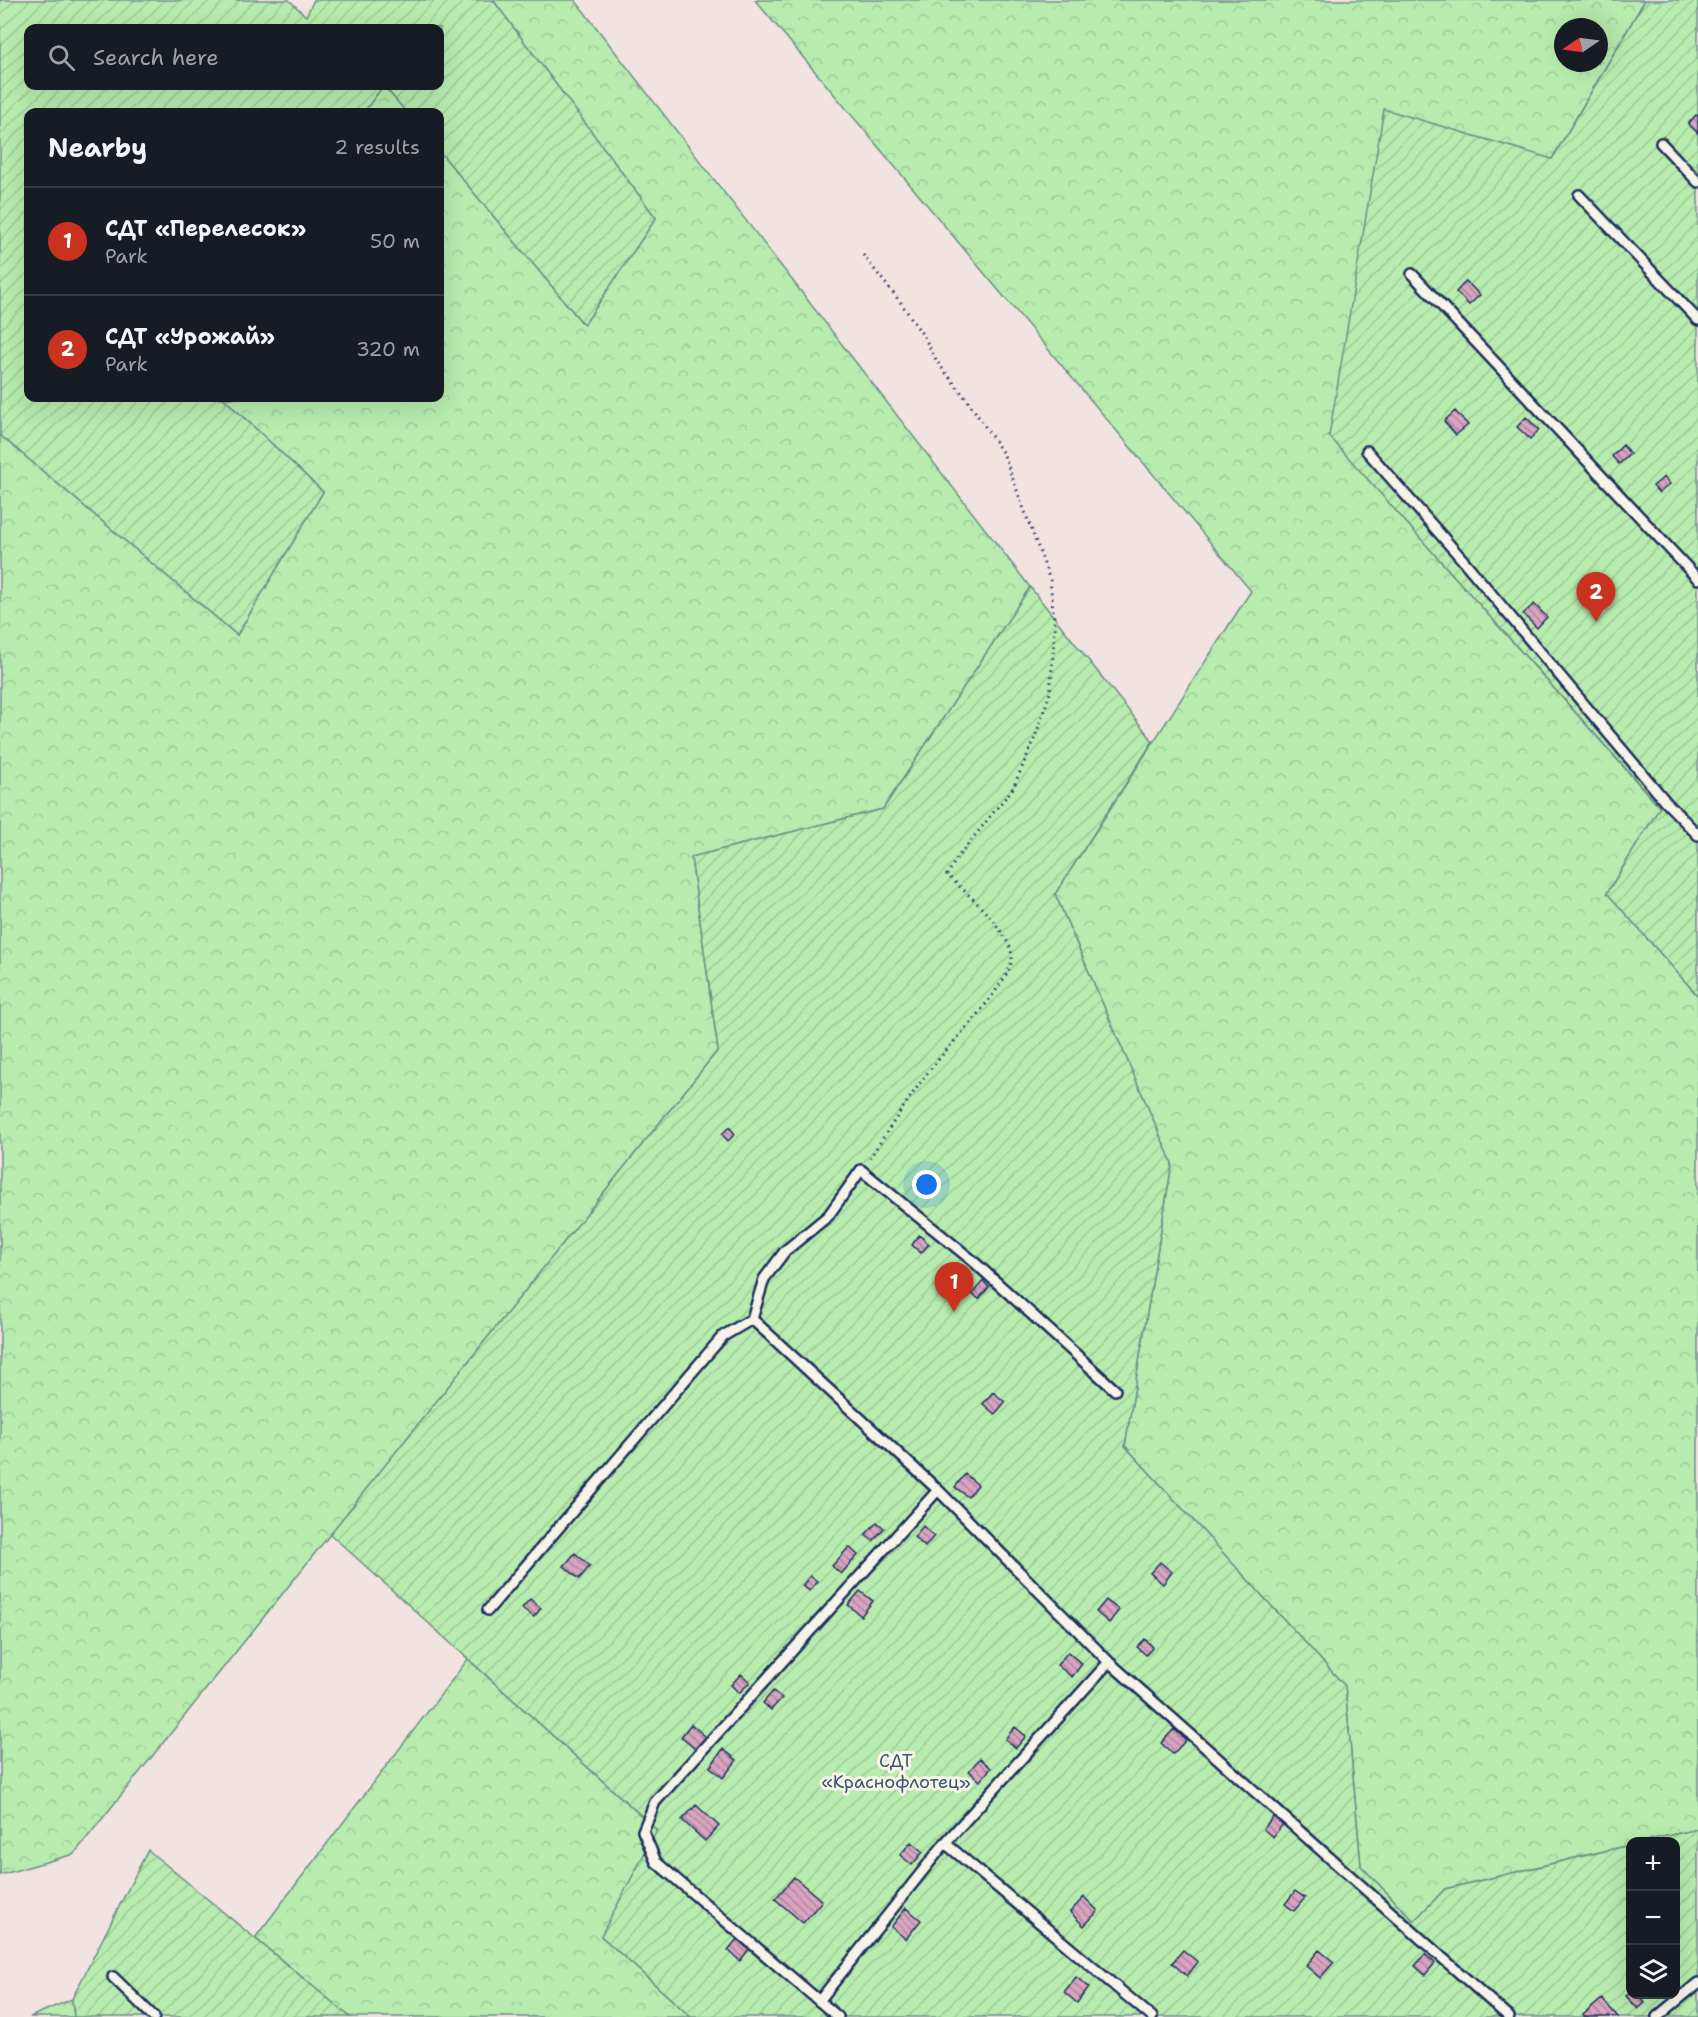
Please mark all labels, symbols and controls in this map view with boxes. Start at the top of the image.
north arrow [1554,18,1608,72]
search box [24,24,444,90]
icon: search [45,41,78,74]
text: Search here [93,43,219,72]
text: Nearby [48,130,147,165]
text: 2 results [334,134,420,160]
text: СДТ «Перелесок» [105,214,306,243]
text: 1 [63,228,72,254]
text: 50 m [370,228,420,254]
text: Park [105,243,148,269]
text: СДТ «Урожай» [105,322,275,351]
text: 2 [61,336,75,362]
text: 320 m [356,336,420,362]
text: Park [105,351,148,377]
pin: 2 [1576,572,1616,622]
your location [912,1170,941,1199]
pin: 1 [934,1262,974,1312]
park label: СДТ «Краснофлотец» [821,1749,971,1794]
map controls [1626,1837,1680,1999]
button: + [1626,1837,1680,1891]
button: − [1626,1891,1680,1945]
button: layers [1626,1945,1680,1999]

